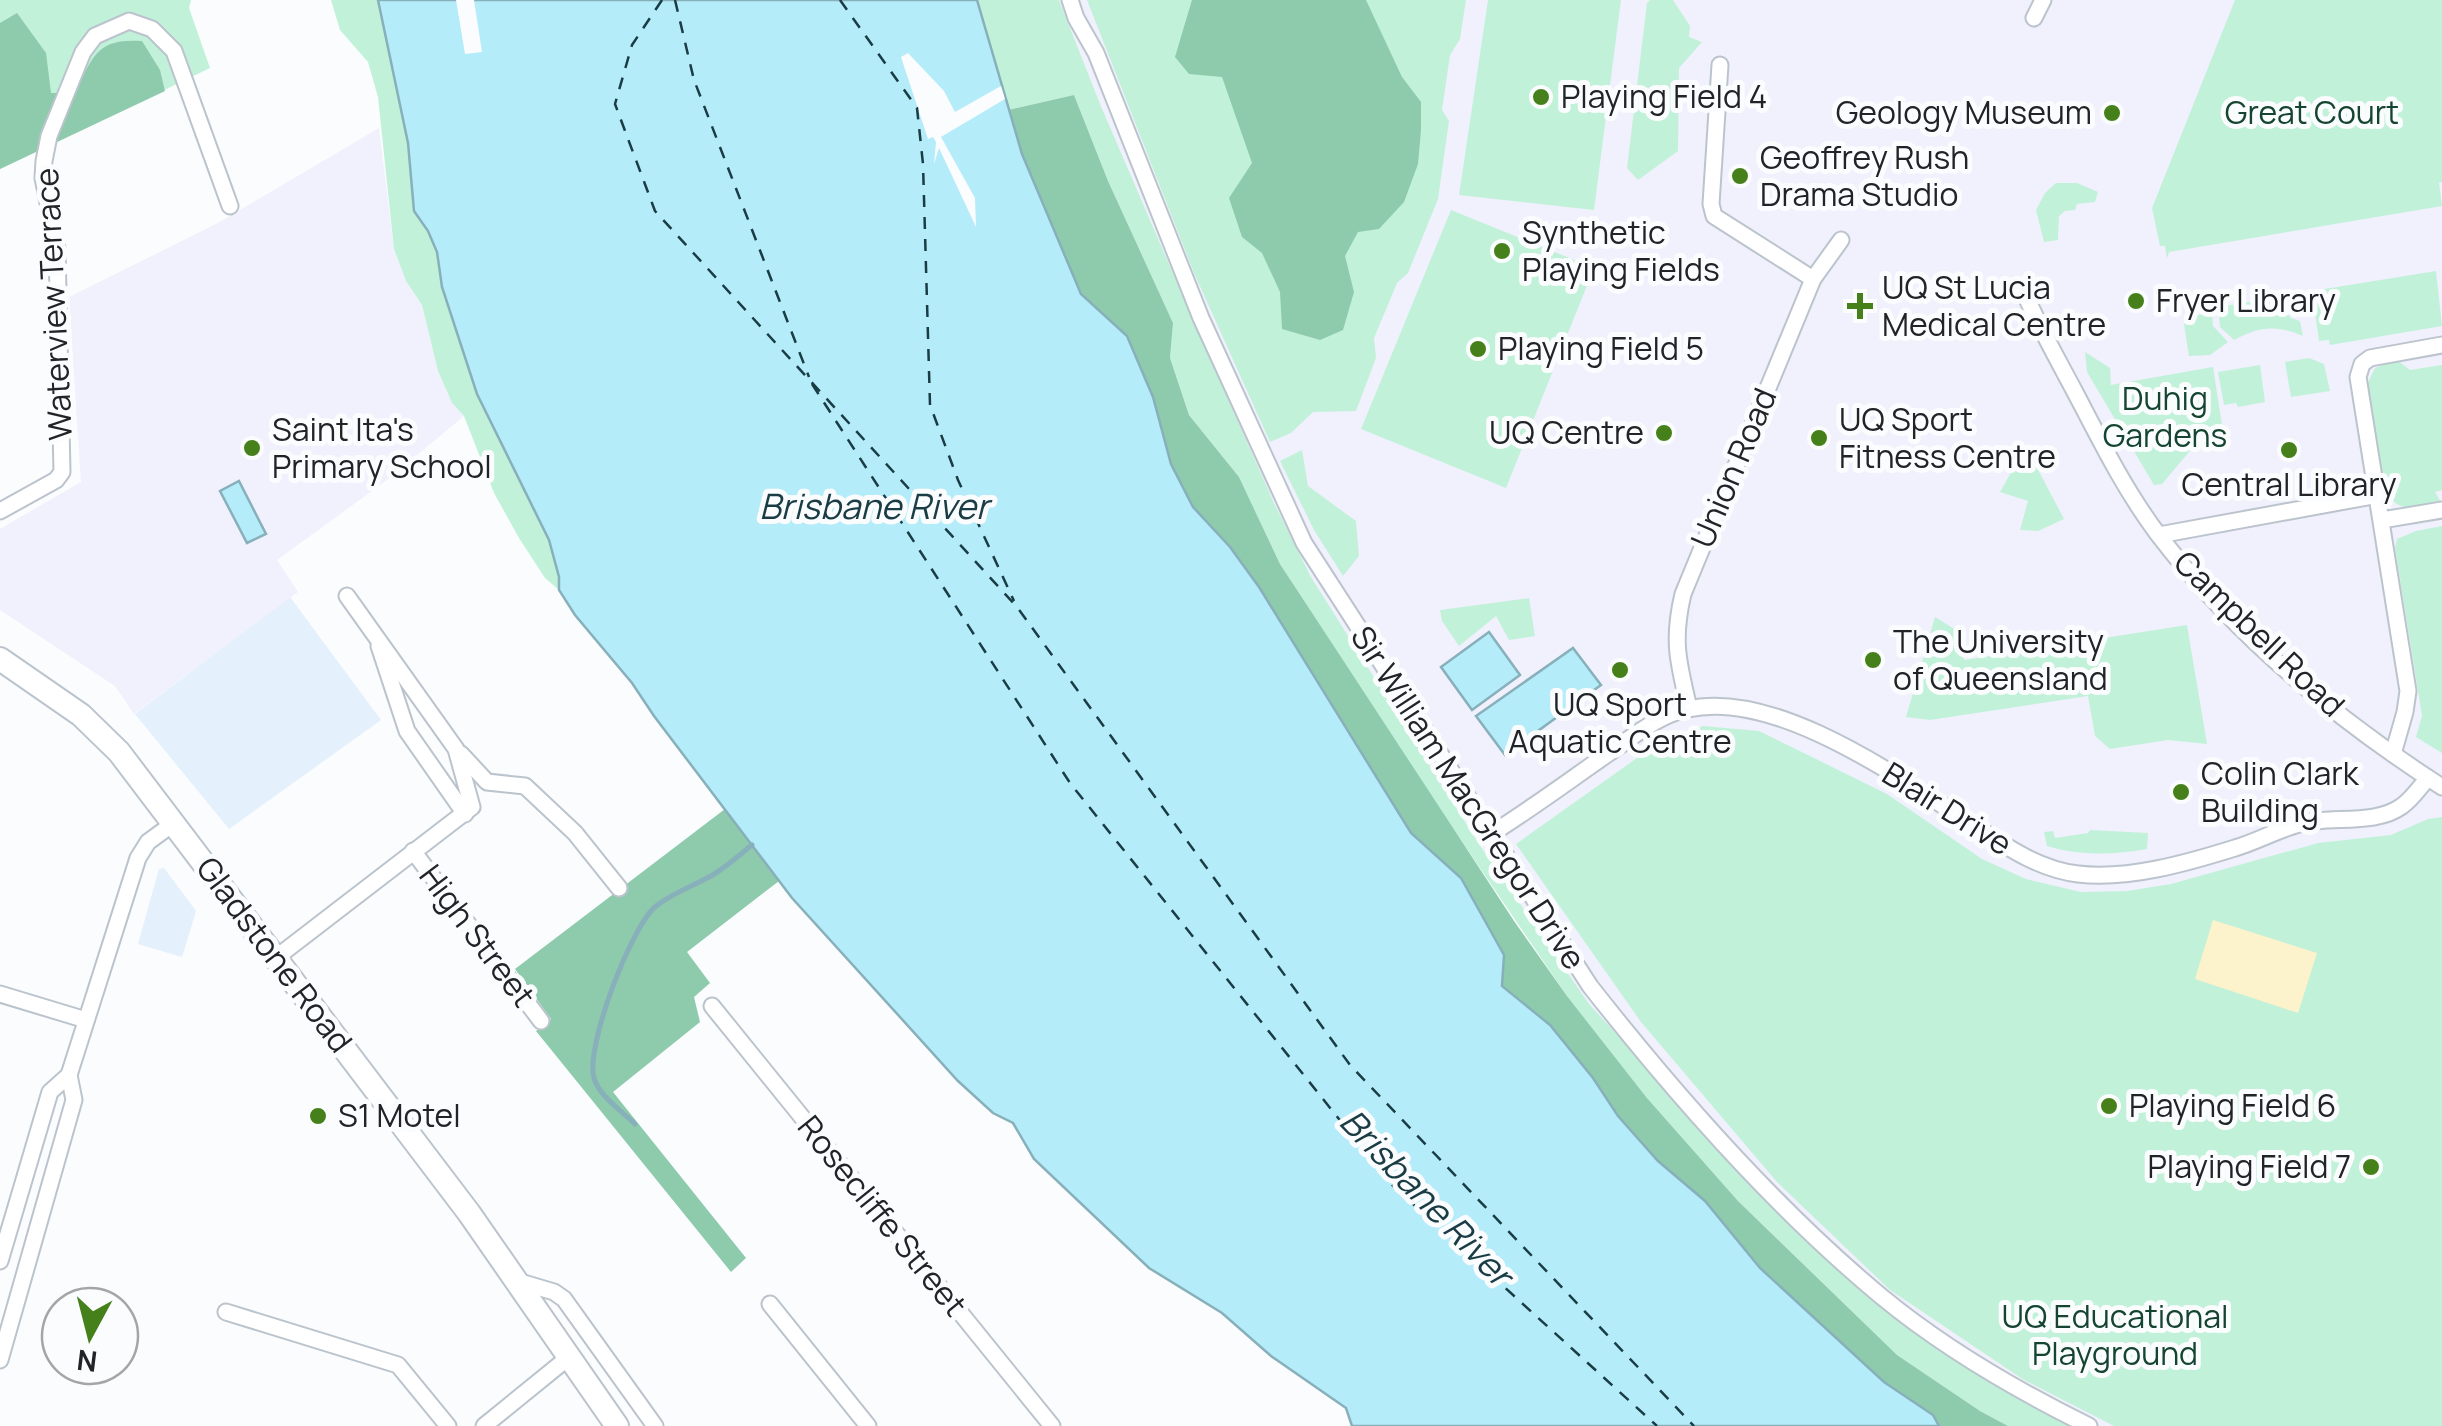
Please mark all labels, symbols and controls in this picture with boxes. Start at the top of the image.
place label: Playing Field 4 [1561,74,1767,118]
marker: Playing Field 4 [1530,86,1552,108]
place label: Geology Museum [1836,90,2092,134]
park label: Great Court [2225,90,2399,134]
marker: Geology Museum [2101,102,2123,124]
place label: Geoffrey Rush Drama Studio [1760,135,1969,216]
marker: Geoffrey Rush Drama Studio [1729,165,1751,187]
street label: Waterview Terrace [24,167,82,441]
place label: Synthetic Playing Fields [1522,210,1720,291]
marker: Synthetic Playing Fields [1491,240,1513,262]
place label: UQ St Lucia Medical Centre [1882,265,2106,346]
place label: Fryer Library [2156,278,2336,322]
marker: Fryer Library [2125,290,2147,312]
marker: UQ St Lucia Medical Centre [1847,293,1873,319]
place label: Playing Field 5 [1498,326,1704,370]
marker: Playing Field 5 [1467,338,1489,360]
park label: Duhig Gardens [2103,376,2227,457]
street label: Union Road [1680,381,1786,554]
place label: UQ Sport Fitness Centre [1839,397,2056,478]
place label: Saint Ita's Primary School [272,407,492,488]
place label: UQ Centre [1489,410,1644,454]
marker: UQ Centre [1653,422,1675,444]
marker: UQ Sport Fitness Centre [1808,427,1830,449]
marker: Saint Ita's Primary School [241,437,263,459]
marker: Central Library [2278,439,2300,461]
place label: Central Library [2181,462,2397,506]
water label: Brisbane River [759,482,993,530]
street label: Campbell Road [2165,540,2355,726]
street label: Sir William MacGregor Drive [1341,617,1597,978]
place label: The University of Queensland [1893,619,2108,700]
marker: The University of Queensland [1862,649,1884,671]
marker: UQ Sport Aquatic Centre [1609,659,1631,681]
place label: UQ Sport Aquatic Centre [1508,682,1732,763]
street label: Blair Drive [1874,751,2021,865]
place label: Colin Clark Building [2201,751,2360,832]
marker: Colin Clark Building [2170,781,2192,803]
street label: Gladstone Road [187,848,363,1061]
street label: High Street [410,855,546,1016]
place label: Playing Field 6 [2129,1083,2336,1127]
place label: S1 Motel [338,1093,461,1137]
marker: Playing Field 6 [2098,1095,2120,1117]
water label: Brisbane River [1330,1098,1527,1300]
marker: S1 Motel [307,1105,329,1127]
street label: Rosecliffe Street [788,1106,977,1325]
place label: Playing Field 7 [2147,1144,2351,1188]
marker: Playing Field 7 [2360,1156,2382,1178]
north arrow [40,1286,140,1386]
park label: UQ Educational Playground [2001,1294,2229,1375]
text: N [75,1342,99,1382]

